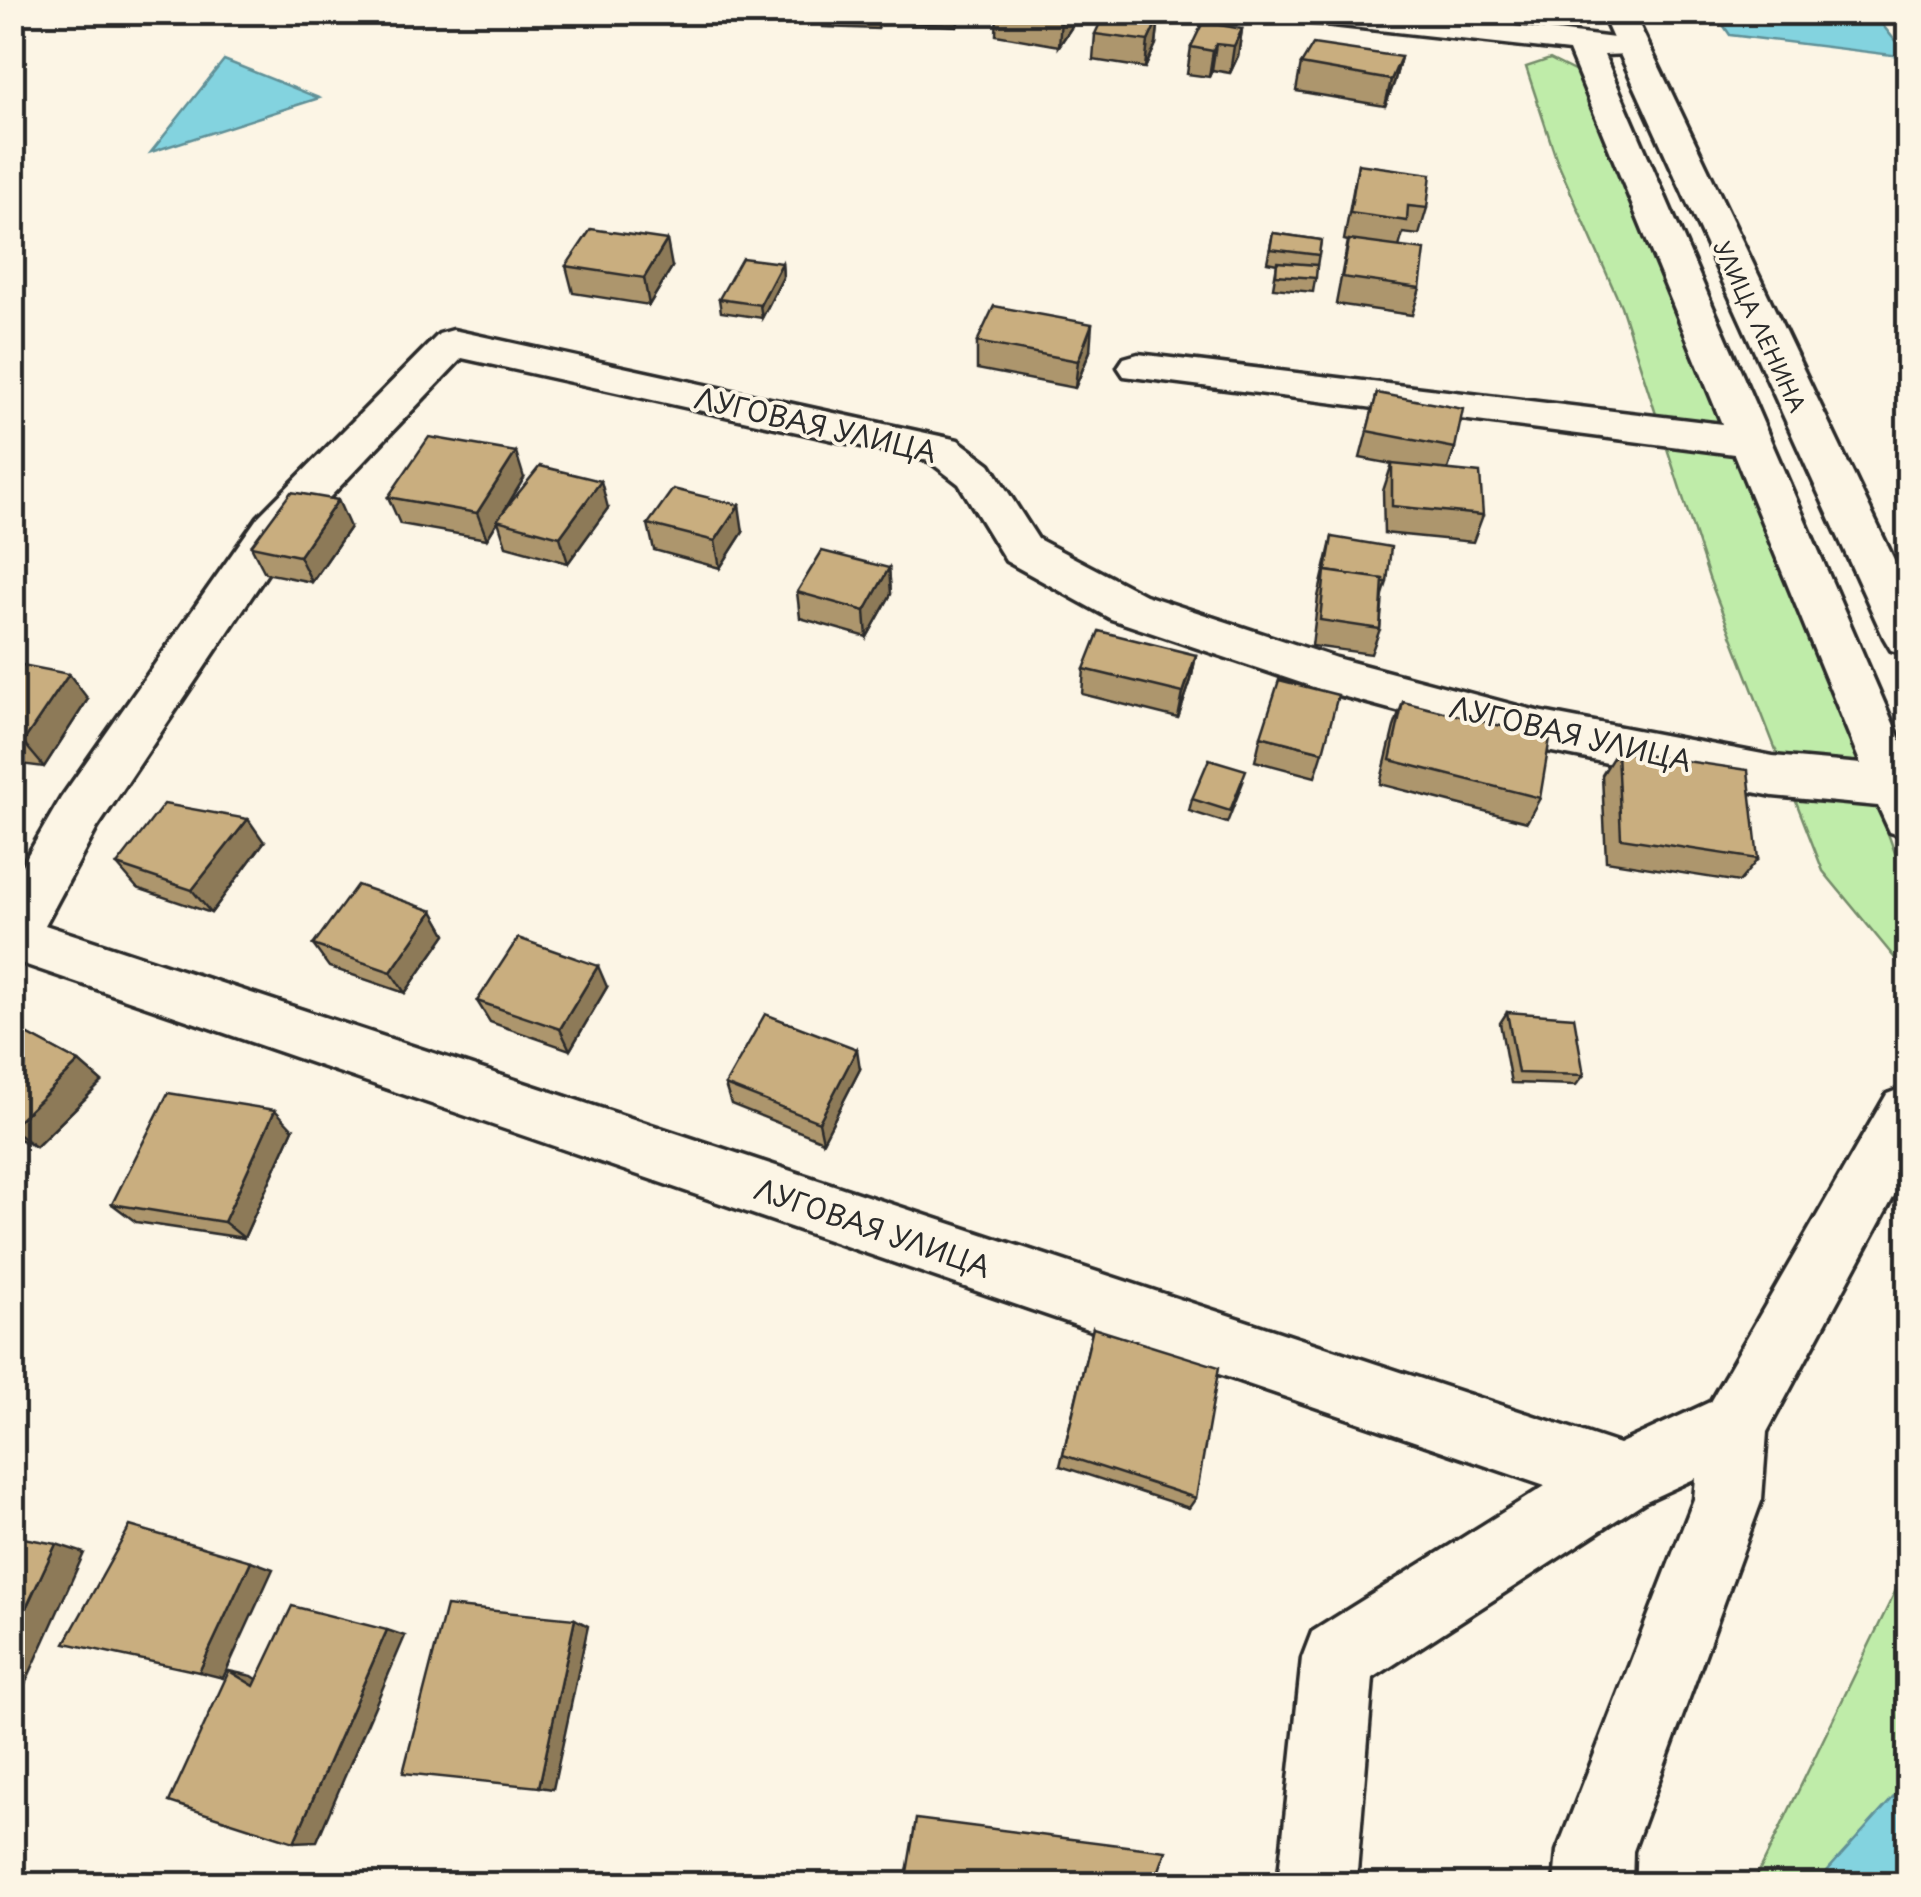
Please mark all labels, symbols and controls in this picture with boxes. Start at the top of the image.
street label: УЛИЦА ЛЕНИНА [1707,235,1815,417]
street label: ЛУГОВАЯ УЛИЦА [691,375,941,473]
street label: ЛУГОВАЯ УЛИЦА [1446,684,1696,782]
street label: ЛУГОВАЯ УЛИЦА [749,1166,997,1288]

